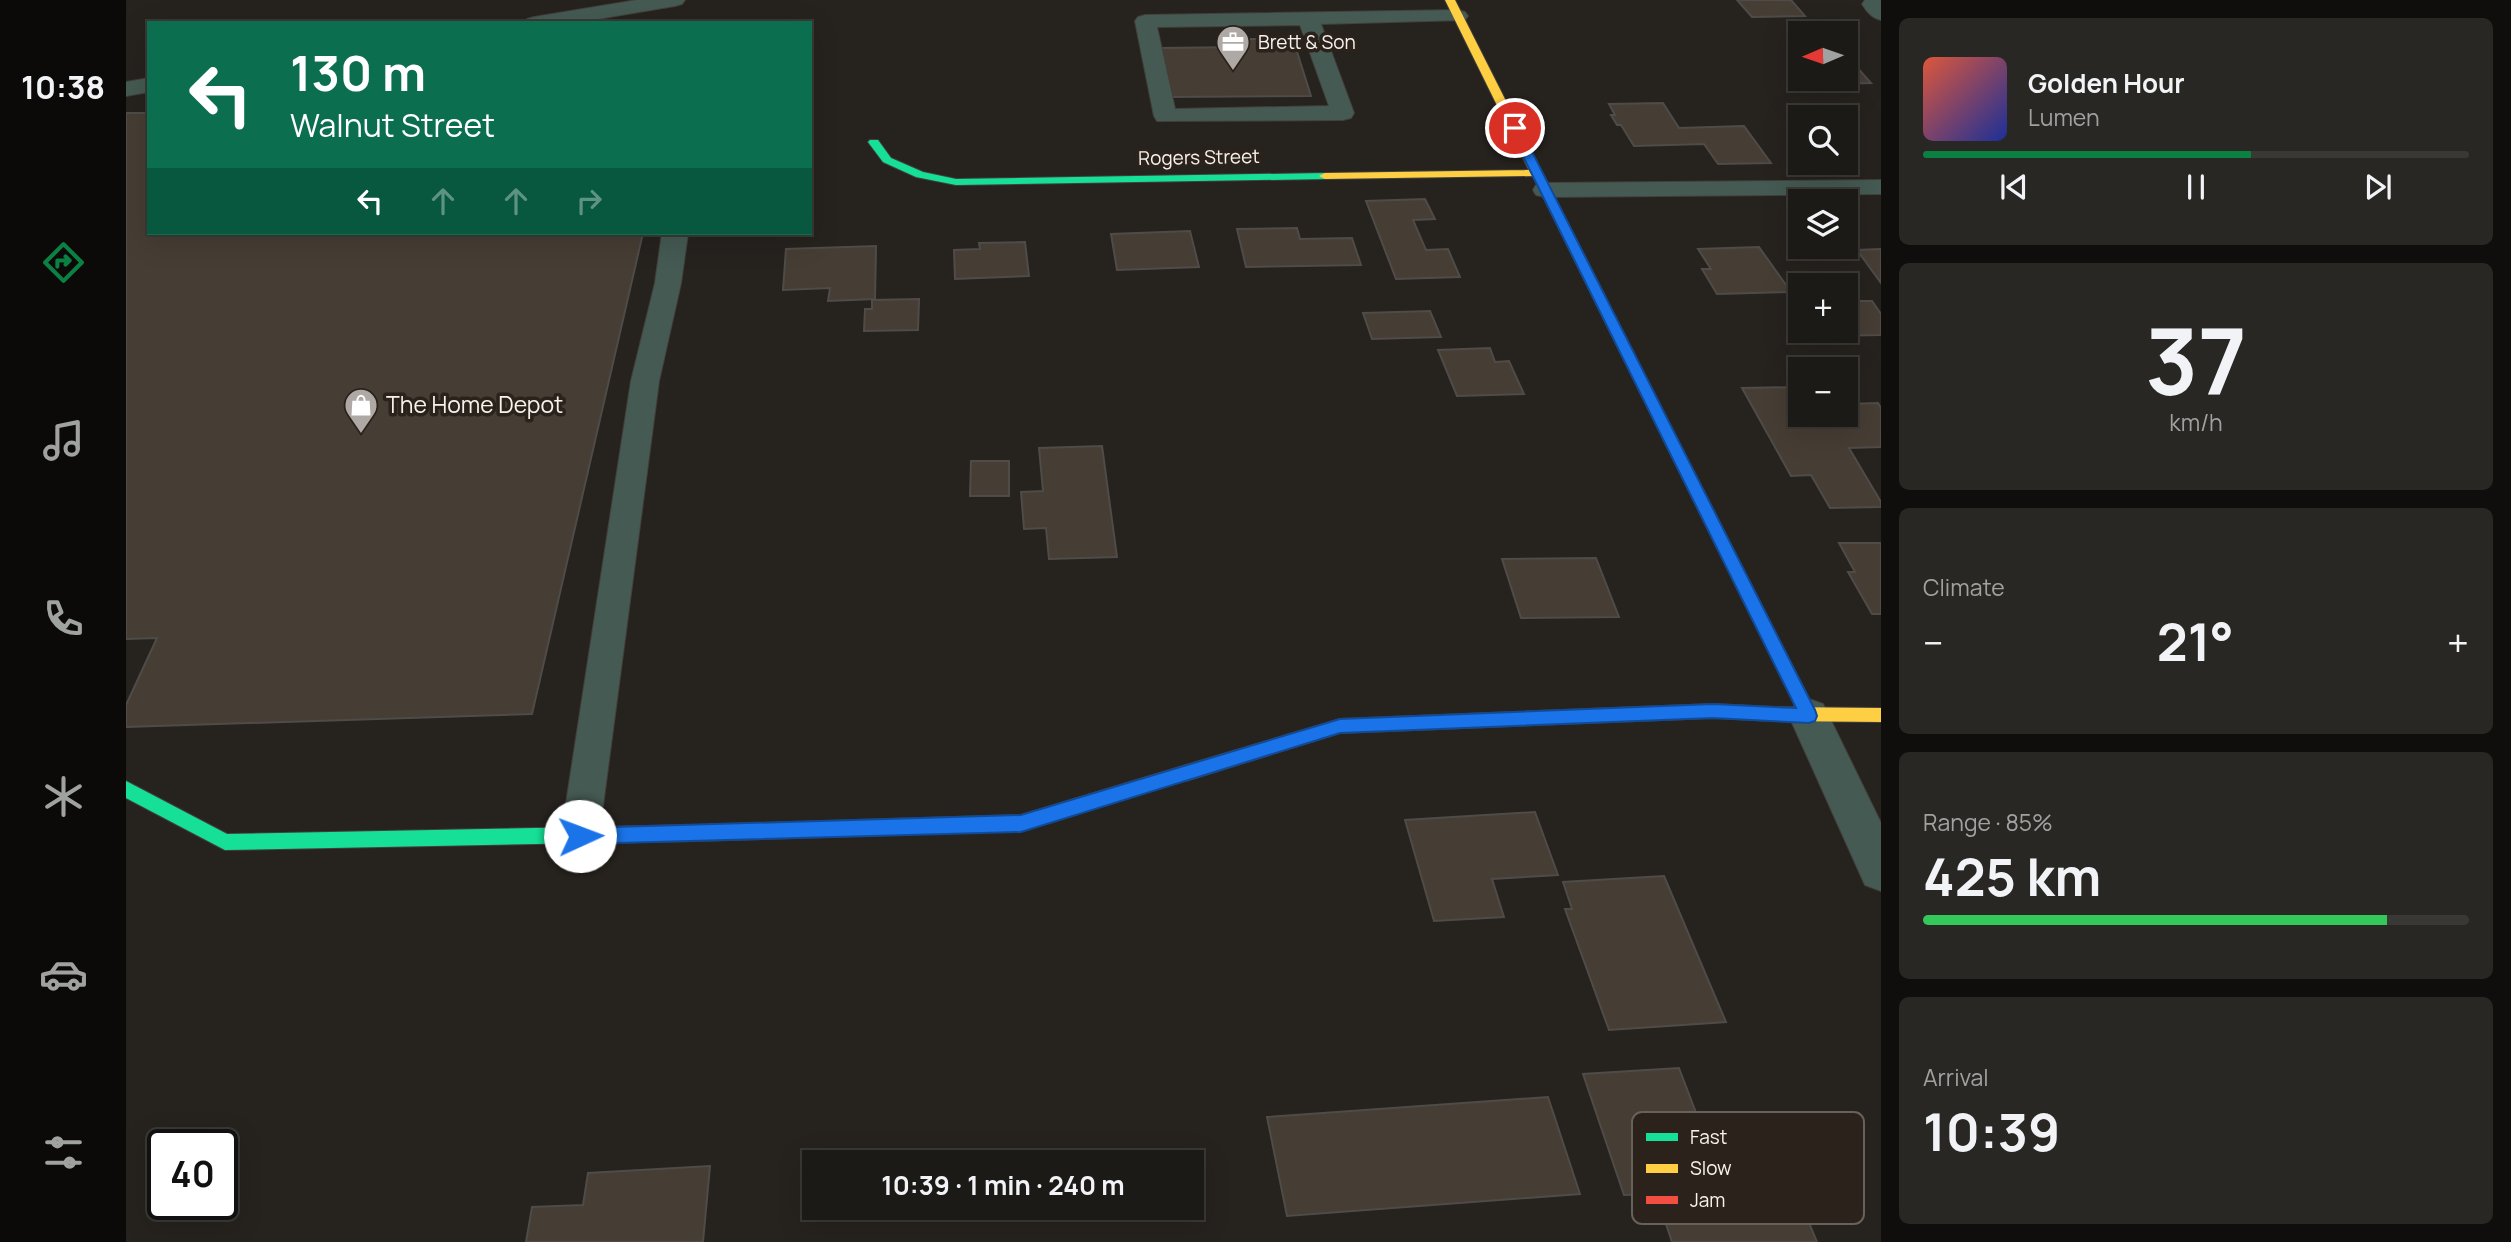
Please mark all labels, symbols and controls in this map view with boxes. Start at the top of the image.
north arrow [1788,21,1858,91]
map controls [1788,21,1858,427]
office icon: Brett & Son [1214,23,1252,72]
place label: Brett & Son [1258,29,1356,55]
text: 130 m [290,39,426,106]
icon: left [175,49,266,140]
text: 10:38 [21,65,105,109]
text: Golden Hour [2028,65,2185,101]
pin [1485,98,1545,158]
text: Lumen [2028,101,2100,133]
text: Walnut Street [290,103,495,147]
button: search [1788,105,1858,175]
icon: arrive [1496,109,1534,147]
street label: Rogers Street [1138,143,1260,171]
icon: previous [1995,168,2033,206]
icon: pause [2177,168,2215,206]
icon: next [2359,168,2397,206]
icon: left [351,182,389,220]
icon: ahead [424,182,462,220]
icon: ahead [497,182,535,220]
icon: right [570,182,608,220]
button: layers [1788,189,1858,259]
icon: directions [39,238,88,287]
button: + [1788,273,1858,343]
text: 37 [2145,298,2247,422]
button: − [1788,357,1858,427]
shop icon: The Home Depot [342,386,380,435]
place label: The Home Depot [386,388,563,420]
text: km/h [2169,406,2223,438]
icon: music [39,416,88,465]
text: Climate [1923,571,2005,603]
icon: phone [39,594,88,643]
text: 21° [2157,606,2234,677]
text: − [1923,616,1944,668]
text: + [2447,616,2469,668]
icon: climate [39,772,88,821]
position arrow [543,799,617,873]
text: Range · 85% [1923,806,2053,838]
text: 425 km [1923,841,2101,912]
icon: car [39,950,88,999]
text: Arrival [1923,1061,1989,1093]
text: 10:39 [1923,1096,2060,1167]
legend [1632,1112,1864,1224]
text: Fast [1690,1124,1727,1150]
icon: filters [39,1128,88,1177]
speed limit sign: 40 [147,1129,238,1220]
text: Slow [1690,1155,1732,1181]
text: 10:39 · 1 min · 240 m [881,1167,1125,1203]
text: Jam [1690,1187,1725,1213]

